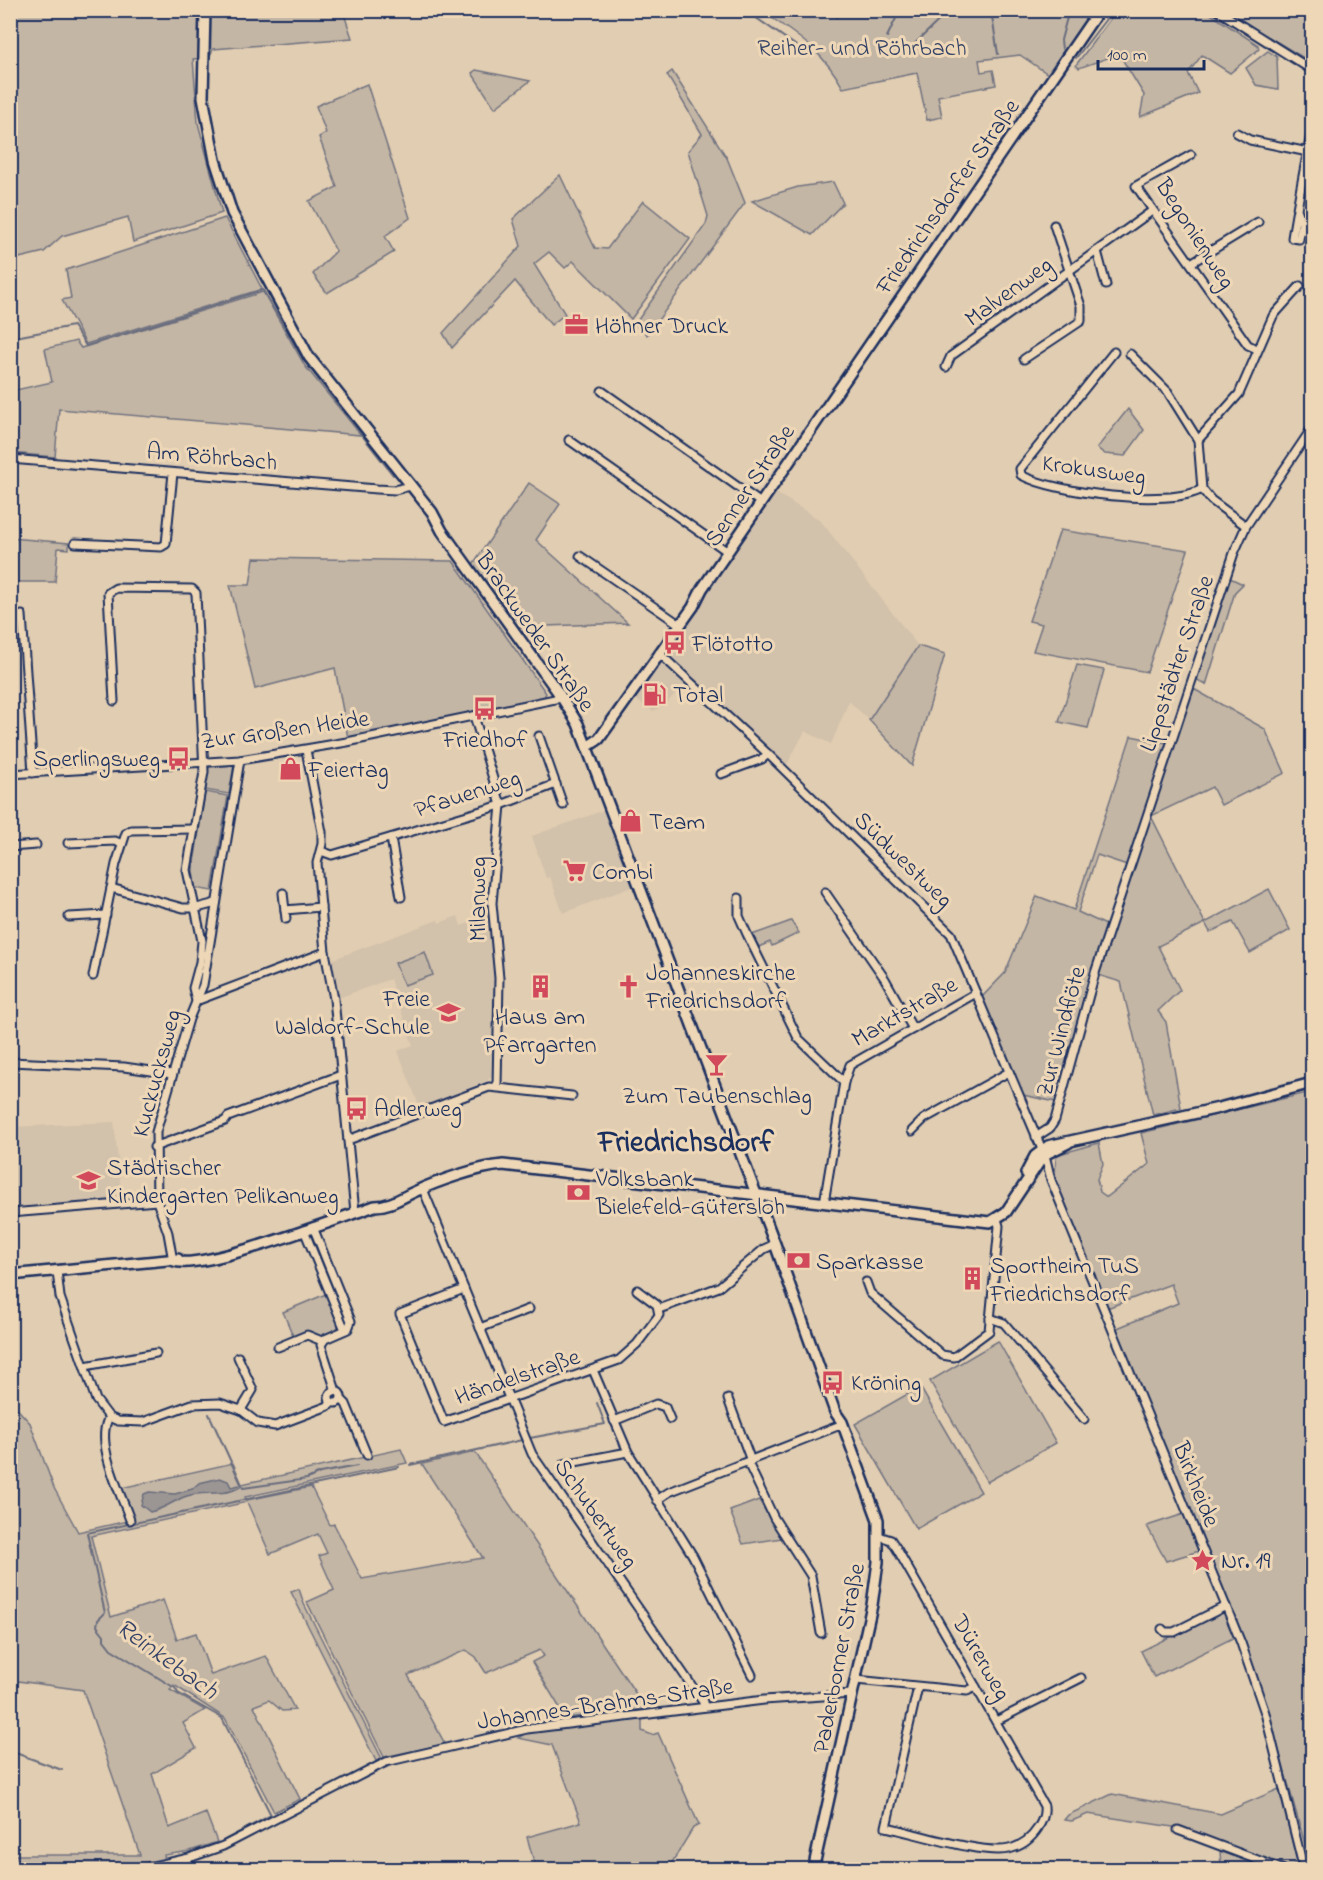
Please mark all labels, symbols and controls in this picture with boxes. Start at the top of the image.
park label: Reiher- und Röhrbach [757,32,967,67]
scale bar [1098,33,1204,71]
text: 100 m [1107,43,1147,69]
street label: Friedrichsdorfer Straße [868,92,1030,303]
street label: Begonienweg [1144,171,1243,297]
street label: Malvenweg [958,249,1061,337]
place label: Höhner Druck [595,310,728,345]
office icon: Höhner Druck [564,312,590,338]
street label: Senner Straße [697,418,805,555]
street label: Am Röhrbach [145,435,279,482]
street label: Krokusweg [1039,447,1148,496]
street label: Brackweder Straße [465,544,603,720]
street label: Lippstädter Straße [1132,571,1225,757]
place label: Flötotto [691,628,773,663]
bus stop icon: Flötotto [661,630,687,656]
place label: Total [673,679,723,714]
fuel station icon: Total [642,681,668,707]
bus stop icon: Friedhof [472,696,498,722]
street label: Zur Großen Heide [199,702,372,761]
place label: Friedhof [442,724,528,759]
place label: Sperlingsweg [33,743,160,778]
bus stop icon: Sperlingsweg [165,745,191,771]
place label: Feiertag [307,754,389,789]
shop icon: Feiertag [277,756,303,782]
street label: Pfauenweg [410,762,526,829]
street label: Südwestweg [845,804,960,917]
place label: Team [649,806,705,841]
shop icon: Team [618,808,644,834]
street label: Milanweg [462,856,497,942]
place label: Combi [592,856,653,891]
supermarket icon: Combi [561,858,587,884]
place label: Johanneskirche Friedrichsdorf [645,957,796,1020]
street label: Zur Windflöte [1028,962,1097,1101]
street label: Marktstraße [846,969,965,1058]
building icon: Haus am Pfarrgarten [527,973,553,999]
church icon: Johanneskirche Friedrichsdorf [615,973,641,999]
place label: Freie Waldorf-Schule [275,983,430,1046]
school or university icon: Freie Waldorf-Schule [435,999,461,1025]
place label: Haus am Pfarrgarten [483,1001,597,1064]
street label: Kuckucksweg [125,1006,192,1141]
bar icon: Zum Taubenschlag [704,1052,730,1078]
place label: Zum Taubenschlag [622,1080,812,1115]
place label: Adlerweg [374,1093,462,1128]
bus stop icon: Adlerweg [343,1095,369,1121]
district label: Friedrichsdorf [596,1122,775,1166]
place label: Städtischer Kindergarten Pelikanweg [107,1152,338,1215]
place label: Volksbank Bielefeld-Gütersloh [595,1163,785,1226]
school or university icon: Städtischer Kindergarten Pelikanweg [76,1168,102,1194]
bank icon: Volksbank Bielefeld-Gütersloh [565,1179,591,1205]
place label: Sparkasse [816,1246,924,1281]
bank icon: Sparkasse [785,1248,811,1274]
place label: Sportheim TuS Friedrichsdorf [989,1250,1139,1313]
building icon: Sportheim TuS Friedrichsdorf [959,1266,985,1292]
street label: Händelstraße [451,1341,585,1416]
place label: Kröning [851,1367,921,1402]
bus stop icon: Kröning [820,1369,846,1395]
street label: Birkheide [1161,1436,1228,1533]
street label: Schubertweg [544,1452,646,1577]
place label: Nr. 19 [1221,1545,1271,1580]
place icon: Nr. 19 [1190,1547,1216,1573]
street label: Paderborner Straße [805,1560,876,1756]
street label: Dürerweg [941,1608,1019,1708]
water label: Reinkebach [107,1610,226,1711]
street label: Johannes-Brahms-Straße [475,1670,736,1741]

